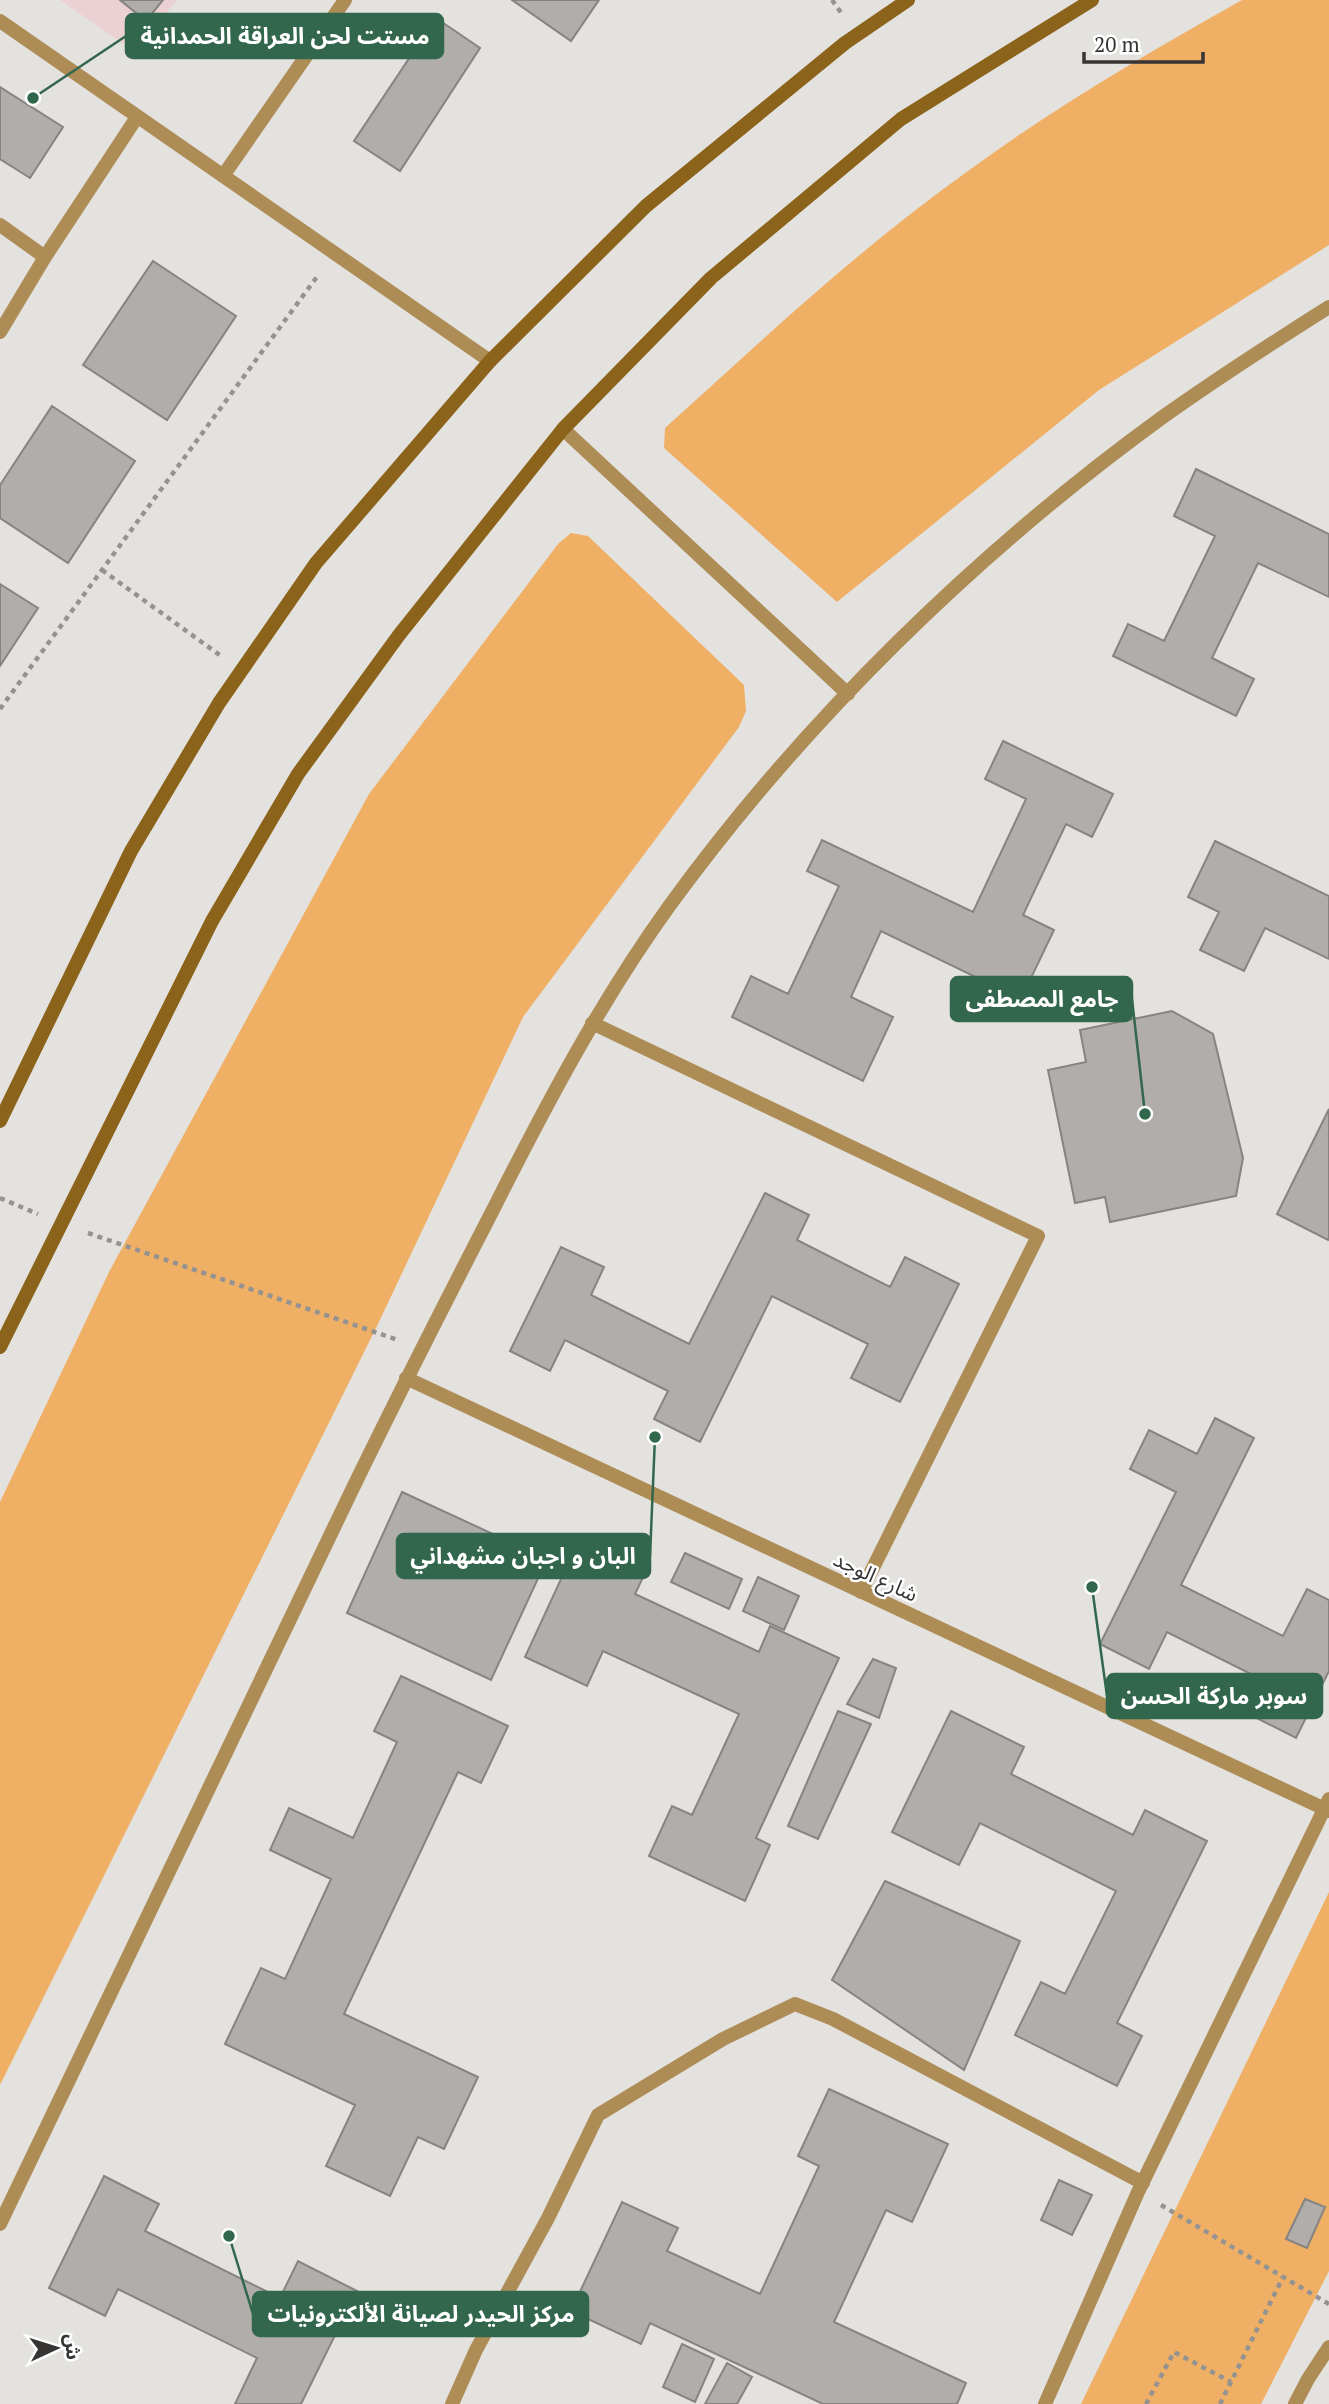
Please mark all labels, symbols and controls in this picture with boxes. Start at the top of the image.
callout: مستت لحن العراقة الحمدانية [126,14,443,58]
text: مستت لحن العراقة الحمدانية [140,20,430,51]
scale bar [1084,21,1203,65]
text: 20 m [1094,30,1140,58]
callout: جامع المصطفى [951,977,1132,1021]
text: جامع المصطفى [965,983,1119,1016]
callout: البان و اجبان مشهداني [397,1534,650,1578]
text: البان و اجبان مشهداني [410,1540,636,1574]
street label: شارع الوجد [828,1544,923,1610]
callout: سوبر ماركة الحسن [1107,1674,1322,1718]
text: سوبر ماركة الحسن [1121,1680,1307,1711]
callout: مركز الحيدر لصيانة الألكترونيات [253,2292,588,2336]
text: مركز الحيدر لصيانة الألكترونيات [267,2298,575,2329]
north arrow [21,2313,91,2383]
text: ش [60,2333,87,2361]

